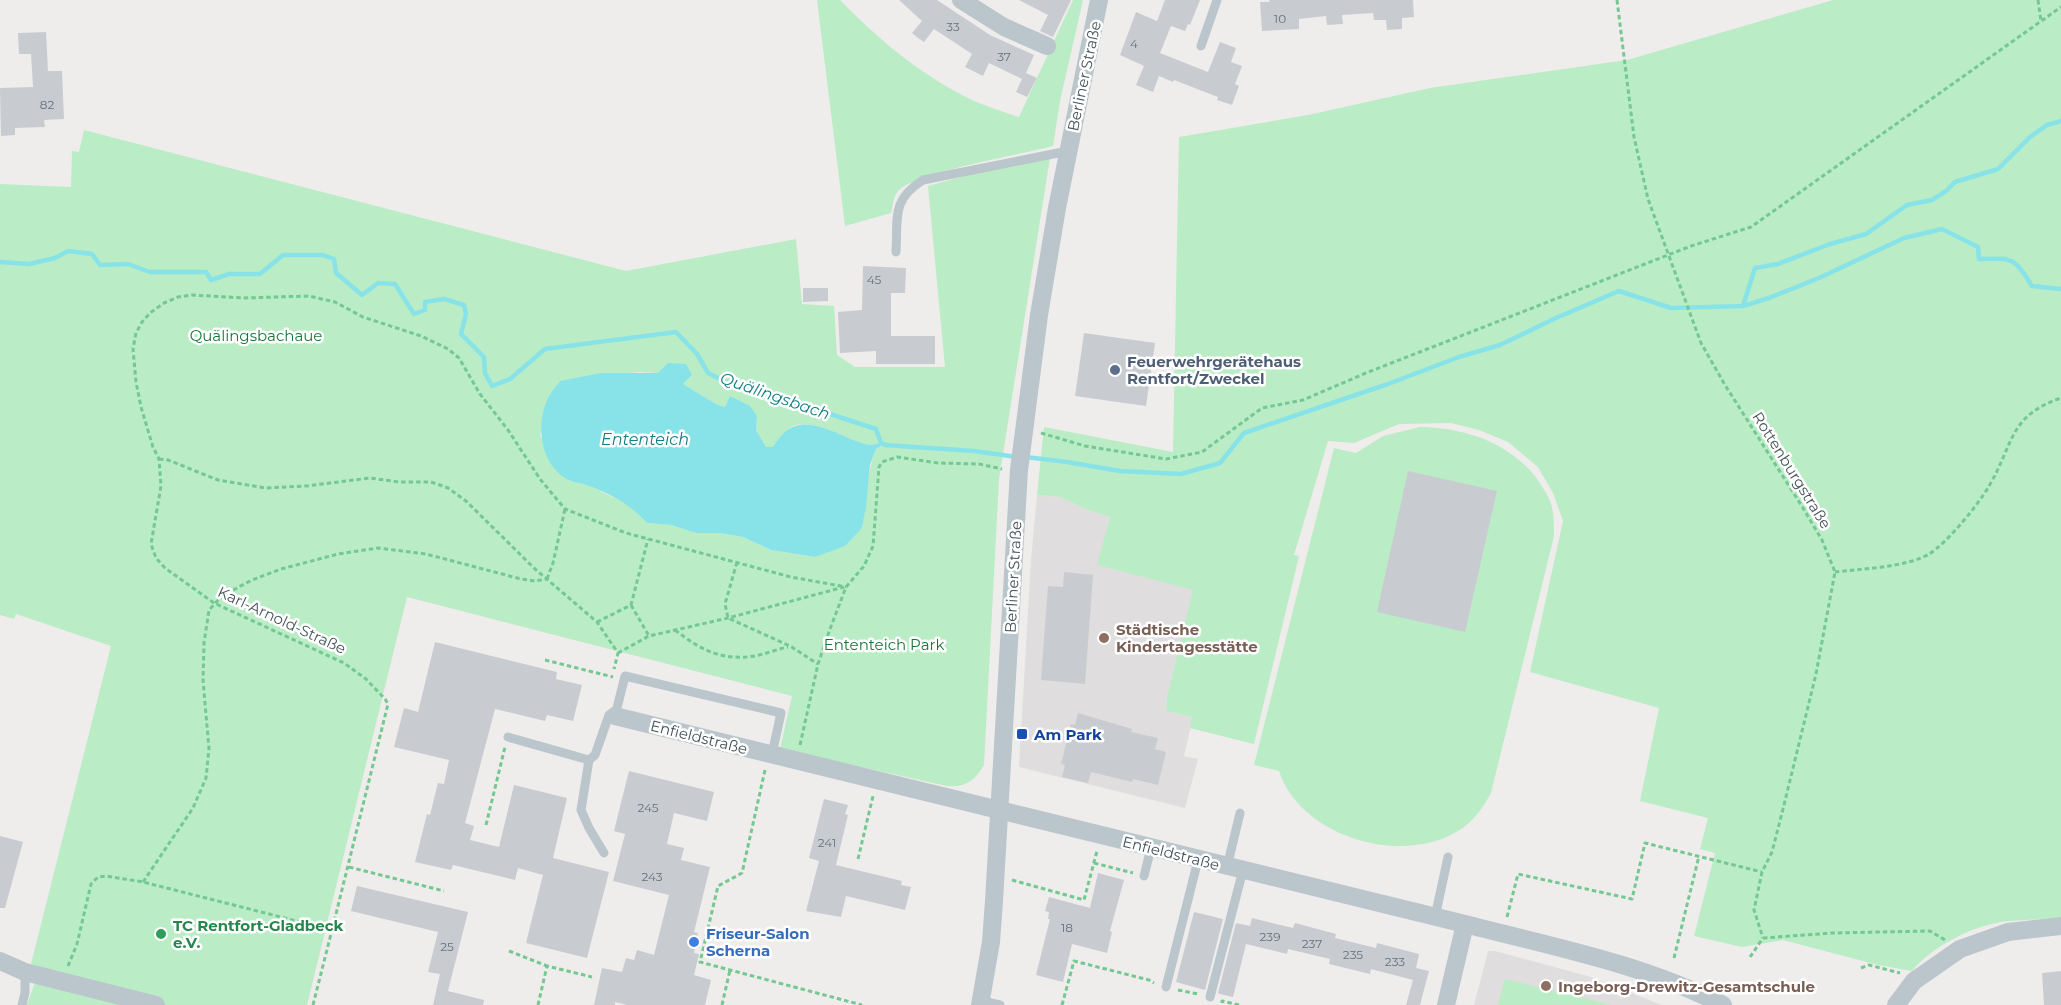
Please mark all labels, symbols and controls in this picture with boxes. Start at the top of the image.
house number: 10 [1274,11,1286,26]
house number: 33 [946,19,960,34]
street label: Berliner Straße [1063,19,1105,133]
house number: 4 [1130,36,1138,51]
house number: 37 [997,49,1011,64]
house number: 82 [40,97,54,112]
house number: 45 [867,272,882,287]
park label: Quälingsbachaue [190,326,322,345]
place label: Feuerwehrgerätehaus Rentfort/Zweckel [1127,352,1301,388]
marker: Feuerwehrgerätehaus Rentfort/Zweckel [1108,363,1122,377]
water label: Quälingsbach [718,368,832,424]
street label: Rottenburgstraße [1748,408,1836,532]
water label: Ententeich [601,430,689,449]
street label: Berliner Straße [1001,521,1025,633]
street label: Karl-Arnold-Straße [215,582,349,658]
place label: Städtische Kindertagesstätte [1116,620,1258,656]
marker: Städtische Kindertagesstätte [1097,631,1111,645]
park label: Ententeich Park [824,635,944,654]
street label: Enfieldstraße [649,716,749,758]
place label: Am Park [1033,725,1102,744]
marker: Am Park [1015,727,1029,741]
house number: 245 [637,800,659,815]
street label: Enfieldstraße [1121,832,1221,874]
house number: 241 [818,835,836,850]
house number: 243 [641,869,663,884]
place label: TC Rentfort-Gladbeck e.V. [173,916,343,952]
house number: 18 [1061,920,1073,935]
place label: Friseur-Salon Scherna [706,924,810,960]
marker: TC Rentfort-Gladbeck e.V. [154,927,168,941]
house number: 239 [1260,929,1280,944]
marker: Friseur-Salon Scherna [687,935,701,949]
house number: 237 [1302,936,1322,951]
house number: 25 [440,939,454,954]
house number: 235 [1343,947,1363,962]
house number: 233 [1385,954,1405,969]
place label: Ingeborg-Drewitz-Gesamtschule [1558,977,1815,996]
marker: Ingeborg-Drewitz-Gesamtschule [1539,979,1553,993]

